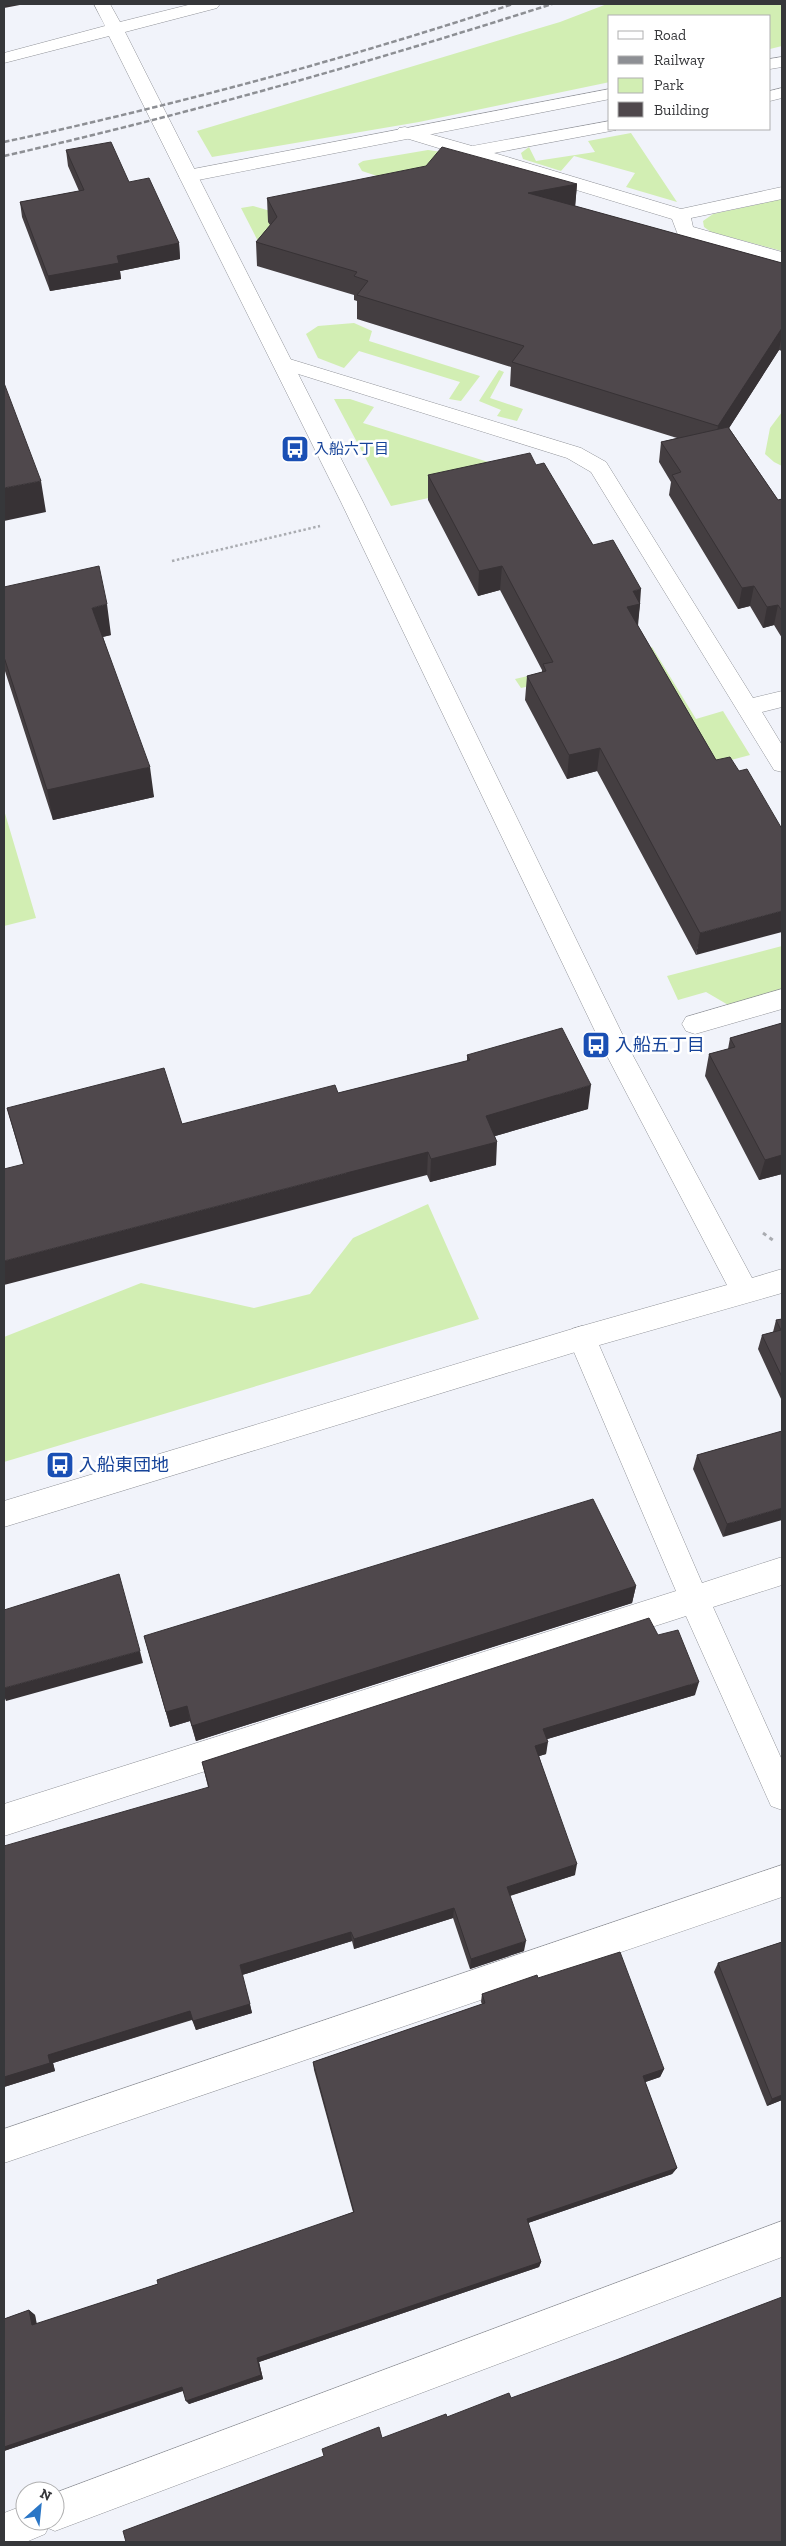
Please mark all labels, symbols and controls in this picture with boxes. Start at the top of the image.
legend [608,15,771,130]
text: Road [654,26,687,44]
text: Railway [654,51,705,69]
text: Park [654,76,684,94]
text: Building [654,101,709,119]
bus stop icon: 入船六丁目 [280,434,310,464]
place label: 入船六丁目 [314,440,389,458]
bus stop icon: 入船五丁目 [581,1030,611,1060]
place label: 入船五丁目 [615,1034,705,1056]
bus stop icon: 入船東団地 [45,1450,75,1480]
place label: 入船東団地 [79,1454,169,1476]
north arrow [15,2481,65,2531]
text: N [37,2485,55,2505]

